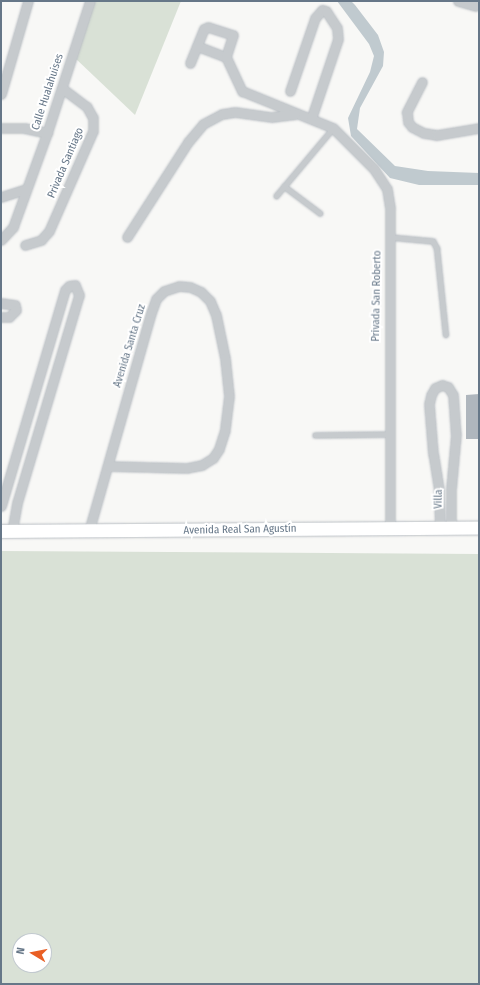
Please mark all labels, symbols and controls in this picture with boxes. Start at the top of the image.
street label: Calle Hualahuises [29,52,67,132]
street label: Privada Santiago [45,126,87,200]
street label: Privada San Roberto [370,250,384,342]
street label: Avenida Santa Cruz [111,303,149,389]
street label: Villa [432,489,446,509]
street label: Avenida Real San Agustín [183,522,297,538]
north arrow [12,933,52,973]
text: N [14,947,28,955]

